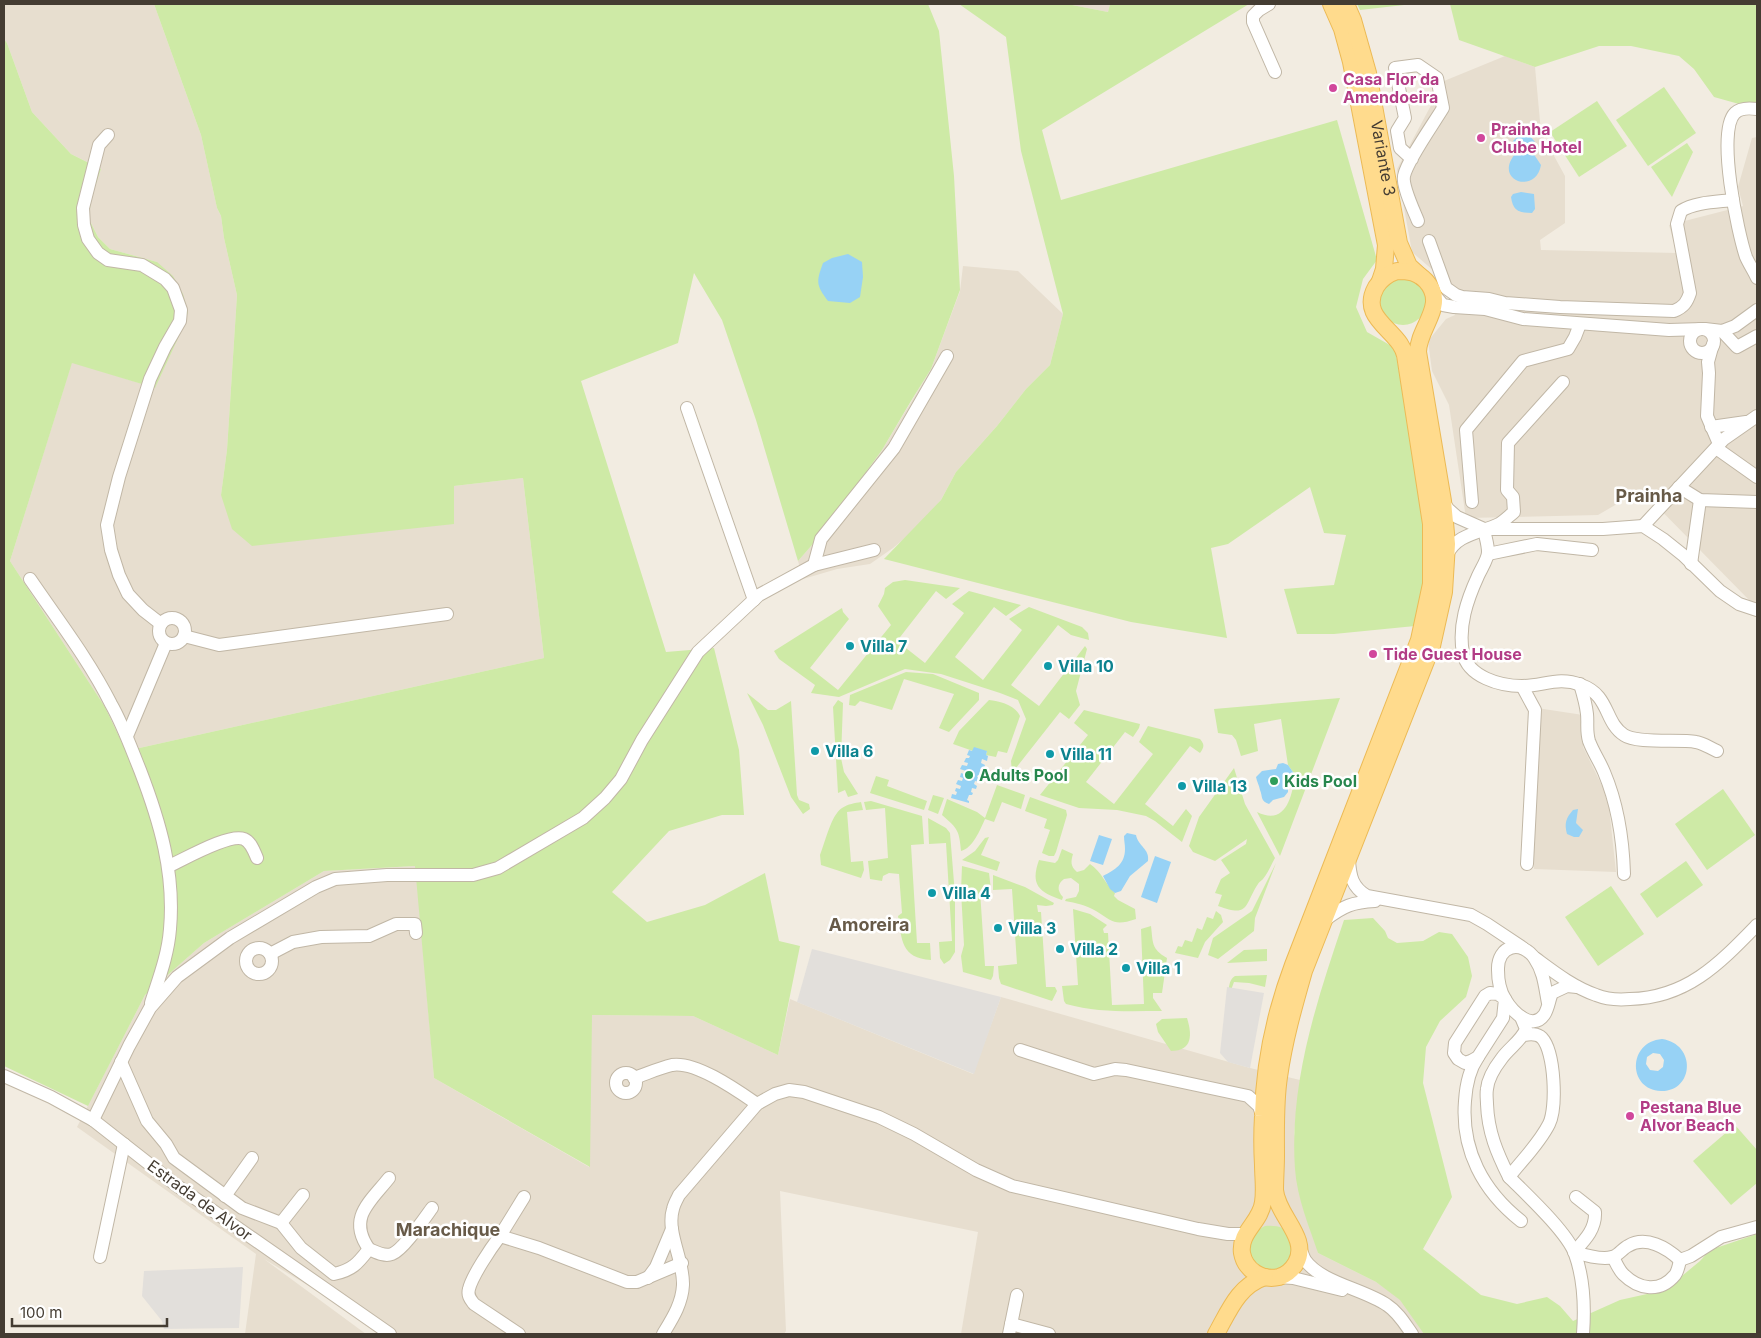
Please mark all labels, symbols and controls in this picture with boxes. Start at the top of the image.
place label: Casa Flor da Amendoeira [1343,69,1439,107]
marker: Casa Flor da Amendoeira [1327,82,1339,94]
street label: Variante 3 [1367,119,1400,198]
place label: Prainha Clube Hotel [1491,119,1582,157]
marker: Prainha Clube Hotel [1475,132,1487,144]
district label: Prainha [1616,485,1682,506]
place label: Villa 7 [860,636,907,656]
marker: Villa 7 [844,640,856,652]
place label: Tide Guest House [1383,644,1522,664]
marker: Tide Guest House [1367,648,1379,660]
place label: Villa 10 [1058,656,1114,676]
marker: Villa 10 [1042,660,1054,672]
place label: Villa 6 [825,741,873,761]
place label: Villa 11 [1060,744,1112,764]
marker: Villa 6 [809,745,821,757]
marker: Villa 11 [1044,748,1056,760]
place label: Adults Pool [979,765,1068,785]
marker: Adults Pool [963,769,975,781]
place label: Kids Pool [1284,771,1357,791]
marker: Kids Pool [1268,775,1280,787]
place label: Villa 13 [1192,776,1247,796]
marker: Villa 13 [1176,780,1188,792]
place label: Villa 4 [942,883,991,903]
marker: Villa 4 [926,887,938,899]
district label: Amoreira [829,914,909,935]
place label: Villa 3 [1008,918,1056,938]
marker: Villa 3 [992,922,1004,934]
place label: Villa 2 [1070,939,1118,959]
marker: Villa 2 [1054,943,1066,955]
place label: Villa 1 [1136,958,1181,978]
marker: Villa 1 [1120,962,1132,974]
place label: Pestana Blue Alvor Beach [1640,1097,1741,1135]
marker: Pestana Blue Alvor Beach [1624,1110,1636,1122]
street label: Estrada de Alvor [144,1155,256,1245]
district label: Marachique [396,1219,501,1240]
scale bar [12,1296,168,1328]
text: 100 m [20,1303,62,1322]

